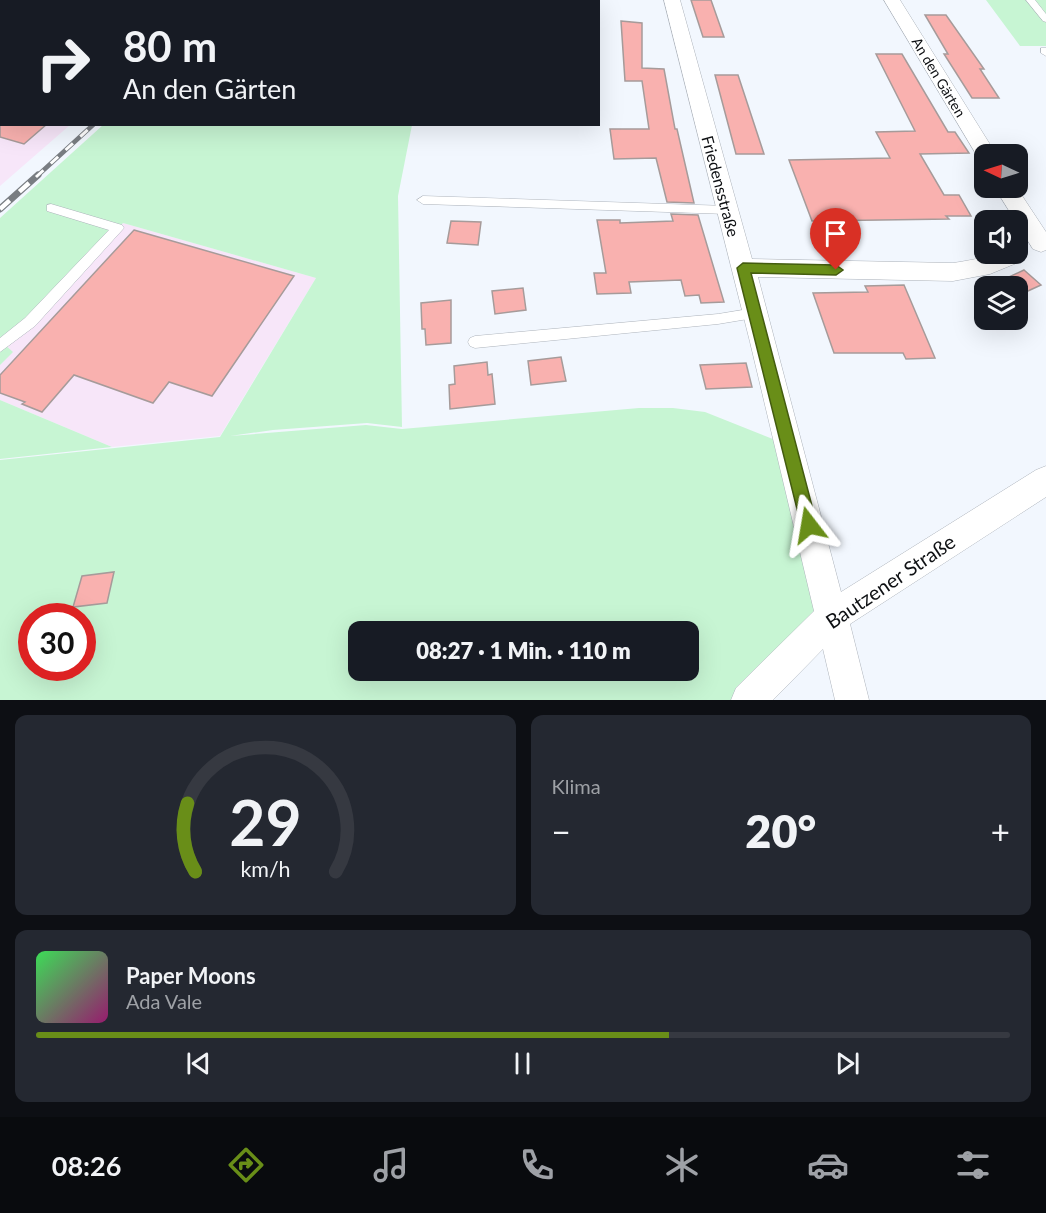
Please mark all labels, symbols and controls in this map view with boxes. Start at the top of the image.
text: 80 m [123,21,217,71]
icon: right [24,24,102,102]
street label: An den Gärten [909,34,969,120]
text: An den Gärten [123,72,296,105]
street label: Friedensstraße [698,133,744,239]
north arrow [974,144,1028,198]
map controls [974,144,1028,330]
pin [810,208,861,270]
button: sound [974,210,1028,264]
icon: arrive [819,217,852,250]
button: layers [974,276,1028,330]
position arrow [777,493,841,557]
street label: Bautzener Straße [821,529,959,633]
speed limit sign: 30 [18,603,96,681]
text: 08:27 · 1 Min. · 110 m [416,637,631,664]
text: Klima [552,774,601,798]
text: 29 [229,784,301,859]
text: 20° [745,804,816,858]
text: − [552,811,571,851]
text: + [991,811,1010,851]
text: km/h [240,856,290,882]
text: Paper Moons [126,962,256,989]
text: Ada Vale [126,989,202,1013]
icon: previous [182,1047,215,1080]
icon: pause [506,1047,539,1080]
icon: next [831,1047,864,1080]
icon: directions [225,1144,267,1186]
icon: music [370,1144,412,1186]
icon: phone [516,1144,558,1186]
icon: climate [661,1144,703,1186]
icon: car [807,1144,849,1186]
icon: filters [952,1144,994,1186]
text: 08:26 [52,1149,121,1182]

